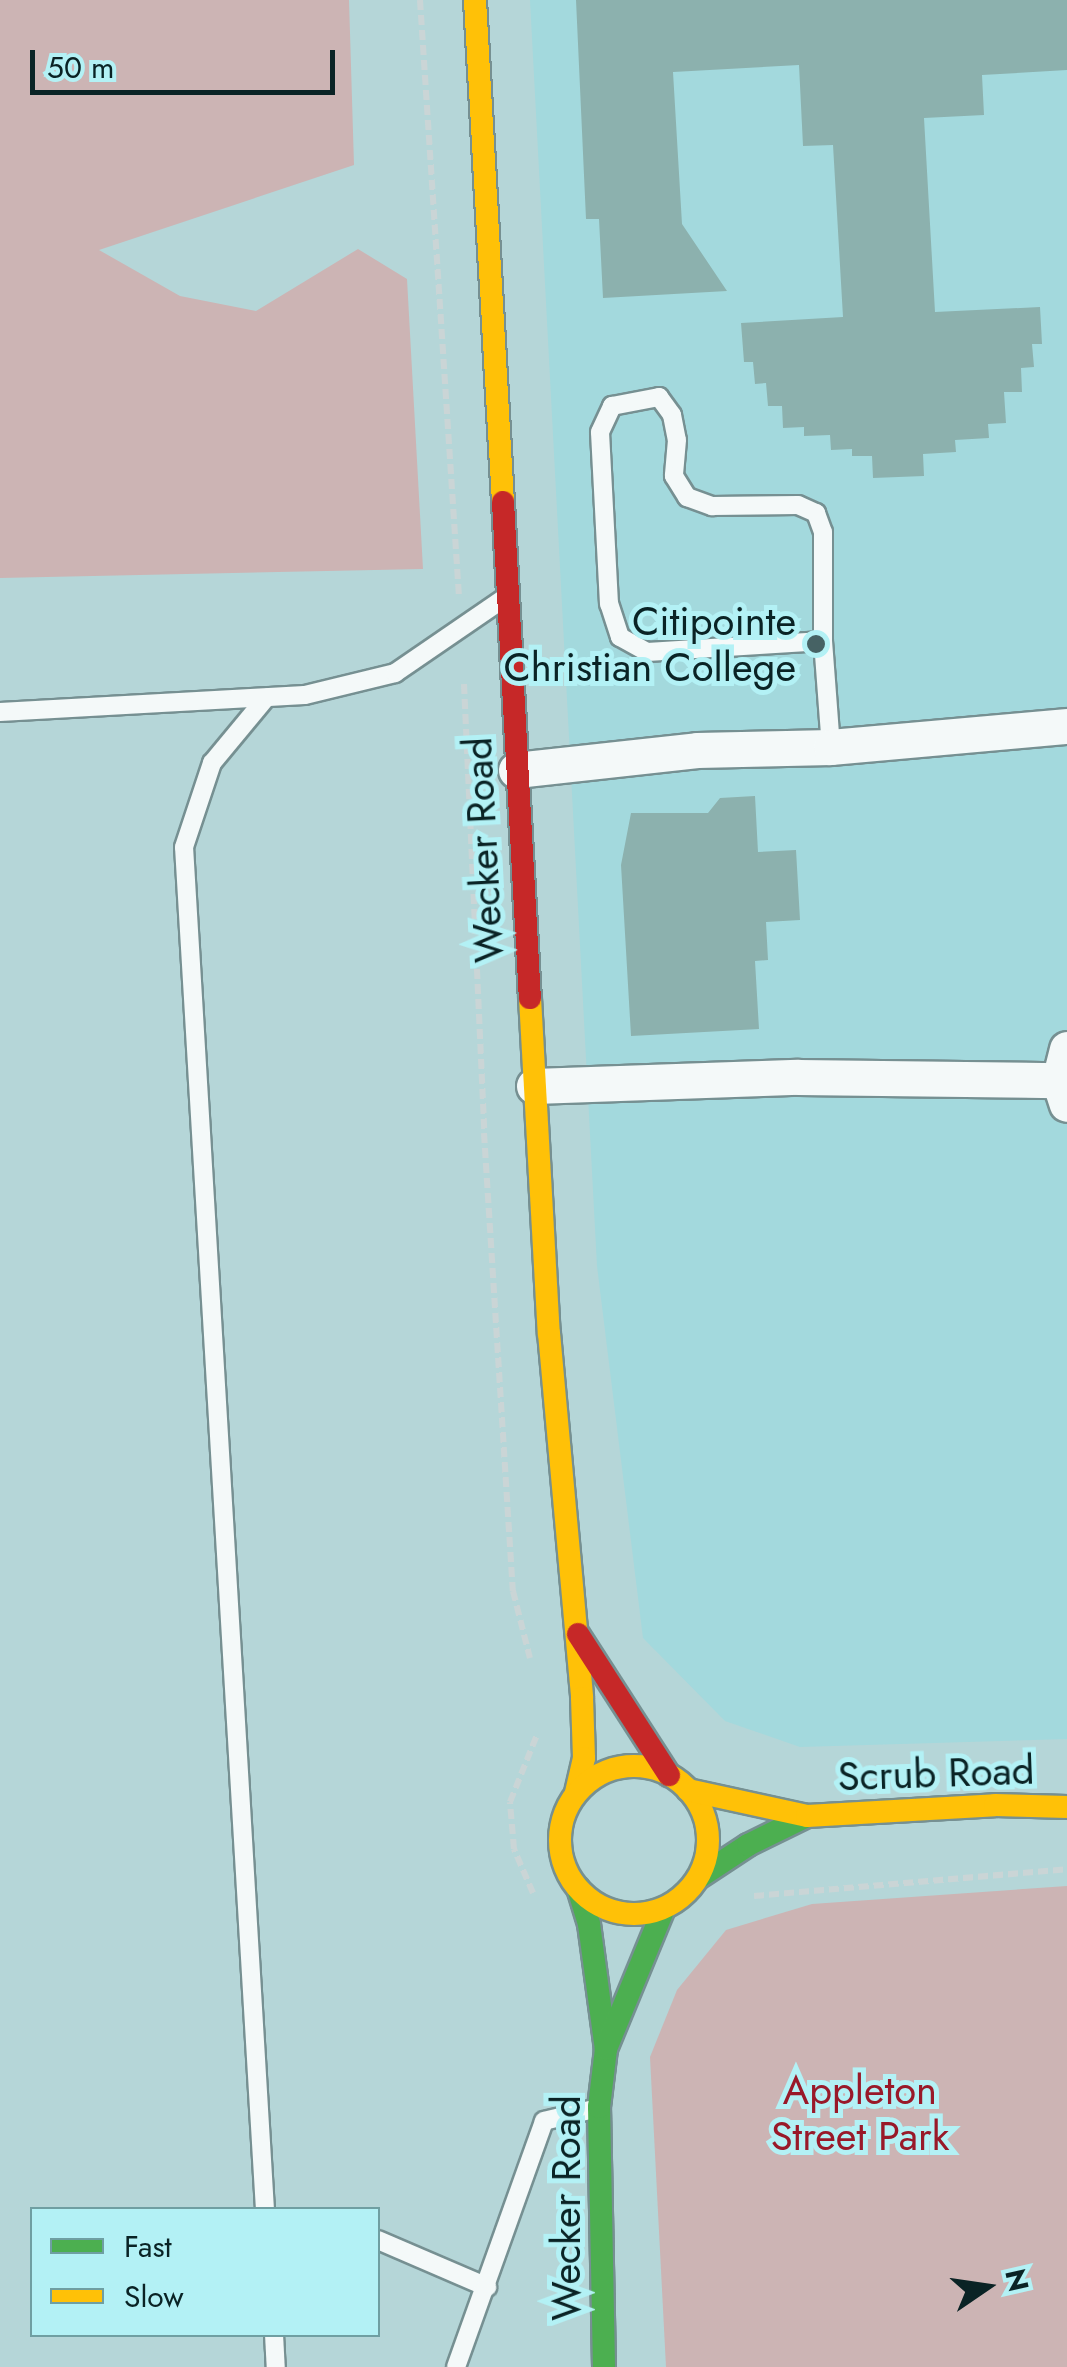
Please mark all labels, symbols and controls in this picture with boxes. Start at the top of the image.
scale bar [35,30,340,92]
text: 50 m [47,46,114,89]
place label: Citipointe Christian College [503,597,796,691]
marker: Citipointe Christian College [805,633,827,655]
street label: Wecker Road [453,736,513,964]
street label: Scrub Road [837,1746,1035,1800]
park label: Appleton Street Park [771,2066,949,2160]
street label: Wecker Road [542,2095,590,2321]
legend [30,2207,380,2337]
text: Fast [124,2225,172,2268]
north arrow [937,2237,1037,2337]
text: N [994,2265,1039,2296]
text: Slow [124,2275,184,2318]

